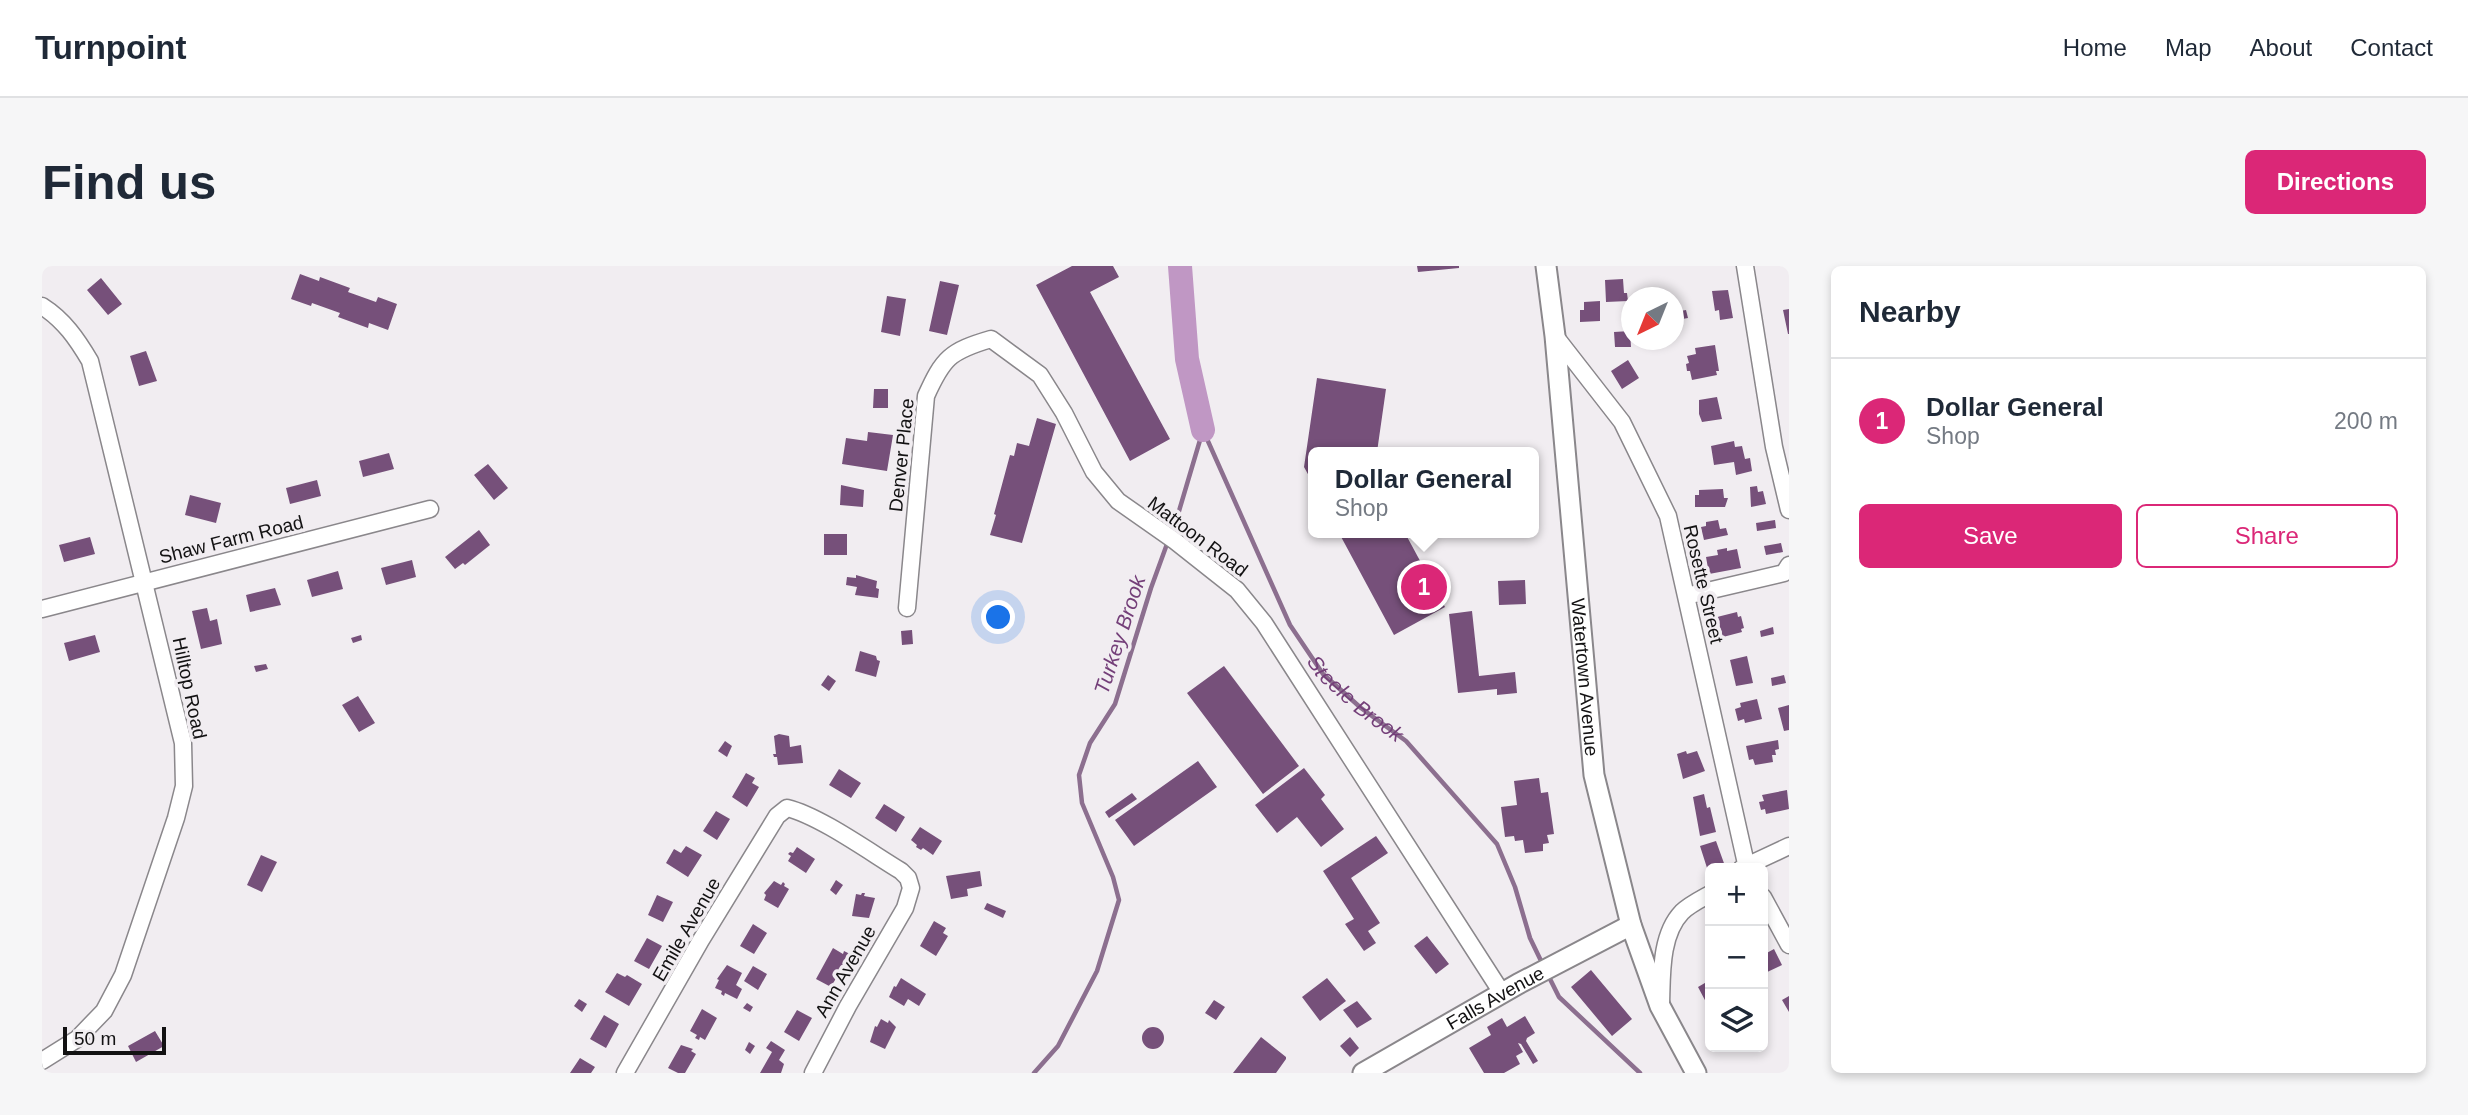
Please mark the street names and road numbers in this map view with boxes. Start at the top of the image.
street label: Denver Place [885,397,918,513]
street label: Mattoon Road [1144,492,1252,581]
street label: Shaw Farm Road [157,511,305,568]
street label: Rosette Street [1680,523,1728,646]
street label: Watertown Avenue [1567,597,1602,757]
street label: Hilltop Road [168,635,211,741]
street label: Emile Avenue [648,874,724,985]
street label: Ann Avenue [811,922,880,1021]
street label: Falls Avenue [1443,962,1548,1034]

